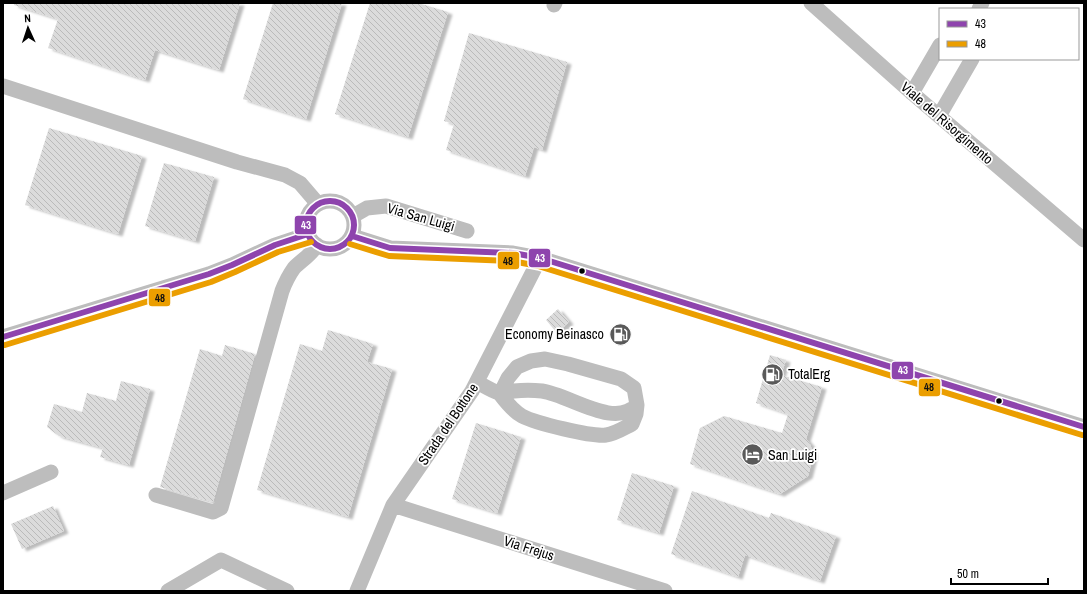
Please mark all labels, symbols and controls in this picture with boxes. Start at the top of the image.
north arrow [8,8,48,48]
legend [939,8,1079,60]
text: N [24,11,31,25]
text: 43 [975,16,986,32]
text: 48 [975,36,986,52]
street label: Viale del Risorgimento [897,78,997,168]
street label: Via San Luigi [385,199,457,235]
line badge: 43 [294,215,317,235]
text: 43 [301,218,311,232]
line badge: 43 [528,248,551,268]
line badge: 48 [497,251,520,270]
text: 43 [535,251,545,265]
text: 48 [503,254,513,268]
unlabelled marker [577,266,587,276]
line badge: 48 [148,288,171,307]
text: 48 [155,291,165,305]
fuel station icon: Economy Beinasco [607,321,633,347]
place label: Economy Beinasco [505,325,604,343]
fuel station icon: TotalErg [760,361,786,387]
line badge: 43 [891,361,914,380]
text: 43 [898,363,908,377]
place label: TotalErg [788,365,831,383]
line badge: 48 [918,378,941,397]
street label: Strada del Bottone [414,380,482,468]
text: 48 [924,380,934,394]
unlabelled marker [994,396,1004,406]
hotel icon: San Luigi [740,442,766,468]
place label: San Luigi [768,446,817,464]
street label: Via Frejus [501,531,557,565]
scale bar [951,560,1048,586]
text: 50 m [957,566,979,582]

